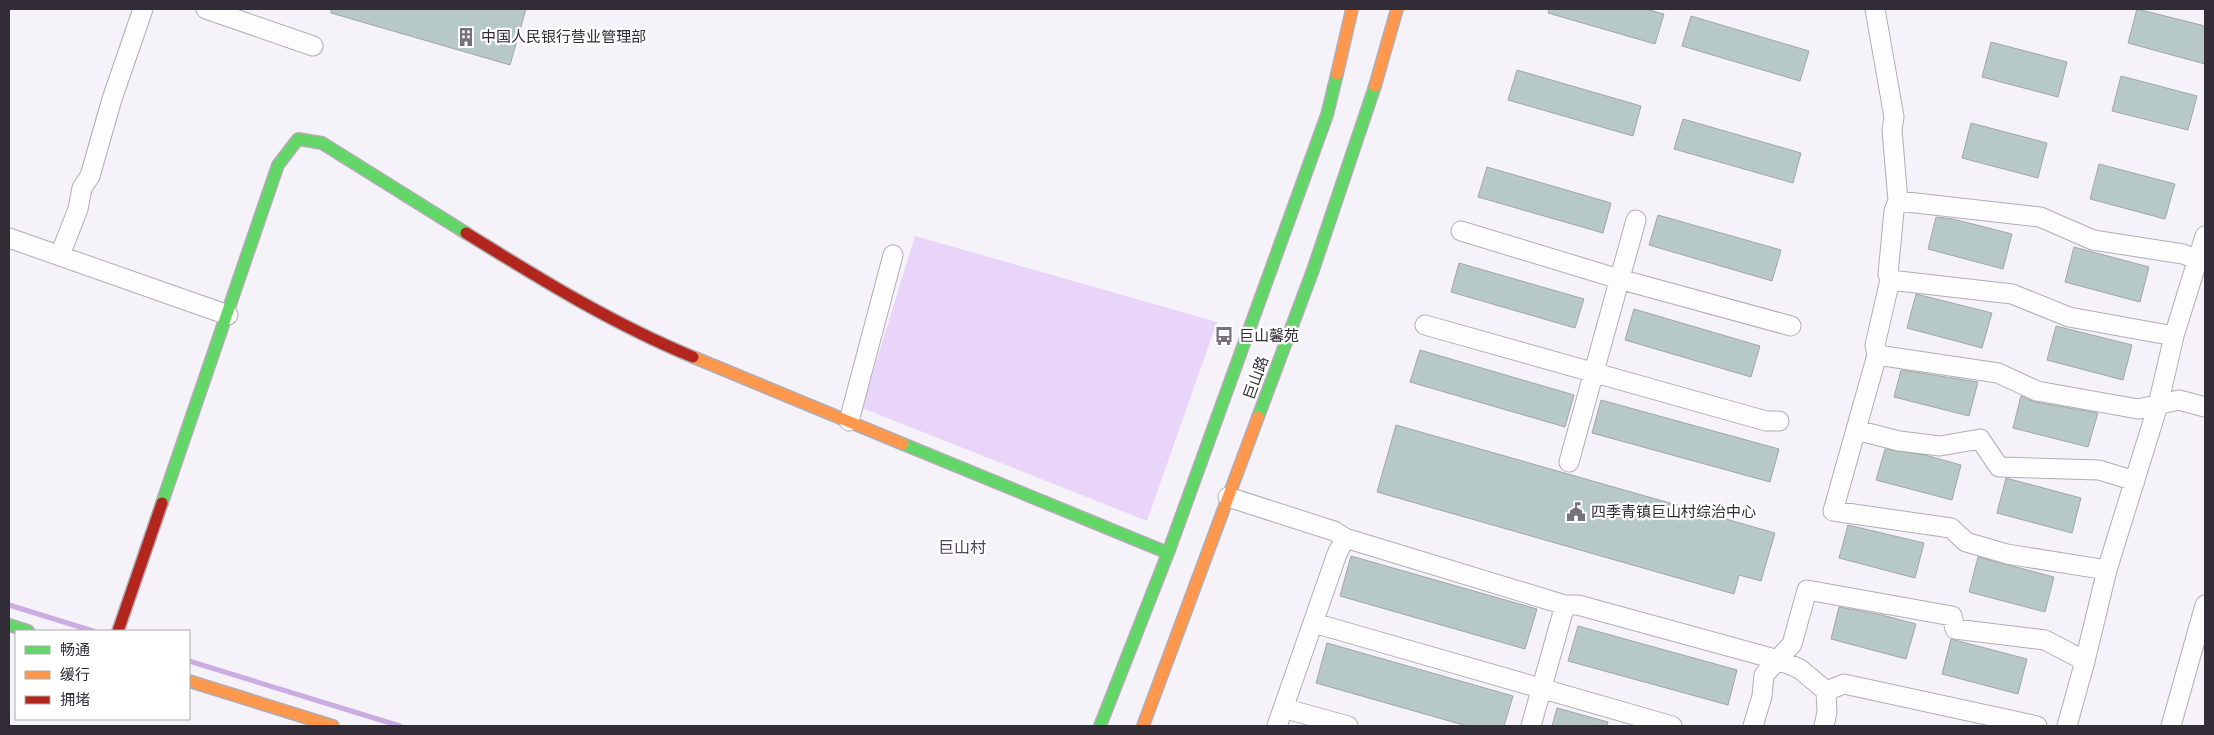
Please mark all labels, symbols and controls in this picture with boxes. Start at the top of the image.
building icon: 中国人民银行营业管理部 [455,26,477,48]
place label: 中国人民银行营业管理部 [481,27,646,46]
bus stop icon: 巨山馨苑 [1213,325,1235,347]
place label: 巨山馨苑 [1239,326,1299,345]
street label: 巨山路 [1239,353,1272,402]
public building icon: 四季青镇巨山村综治中心 [1565,501,1587,523]
place label: 四季青镇巨山村综治中心 [1591,502,1756,521]
district label: 巨山村 [938,537,986,557]
legend [15,630,190,720]
text: 畅通 [60,640,90,659]
text: 缓行 [60,665,90,684]
text: 拥堵 [60,690,90,709]

